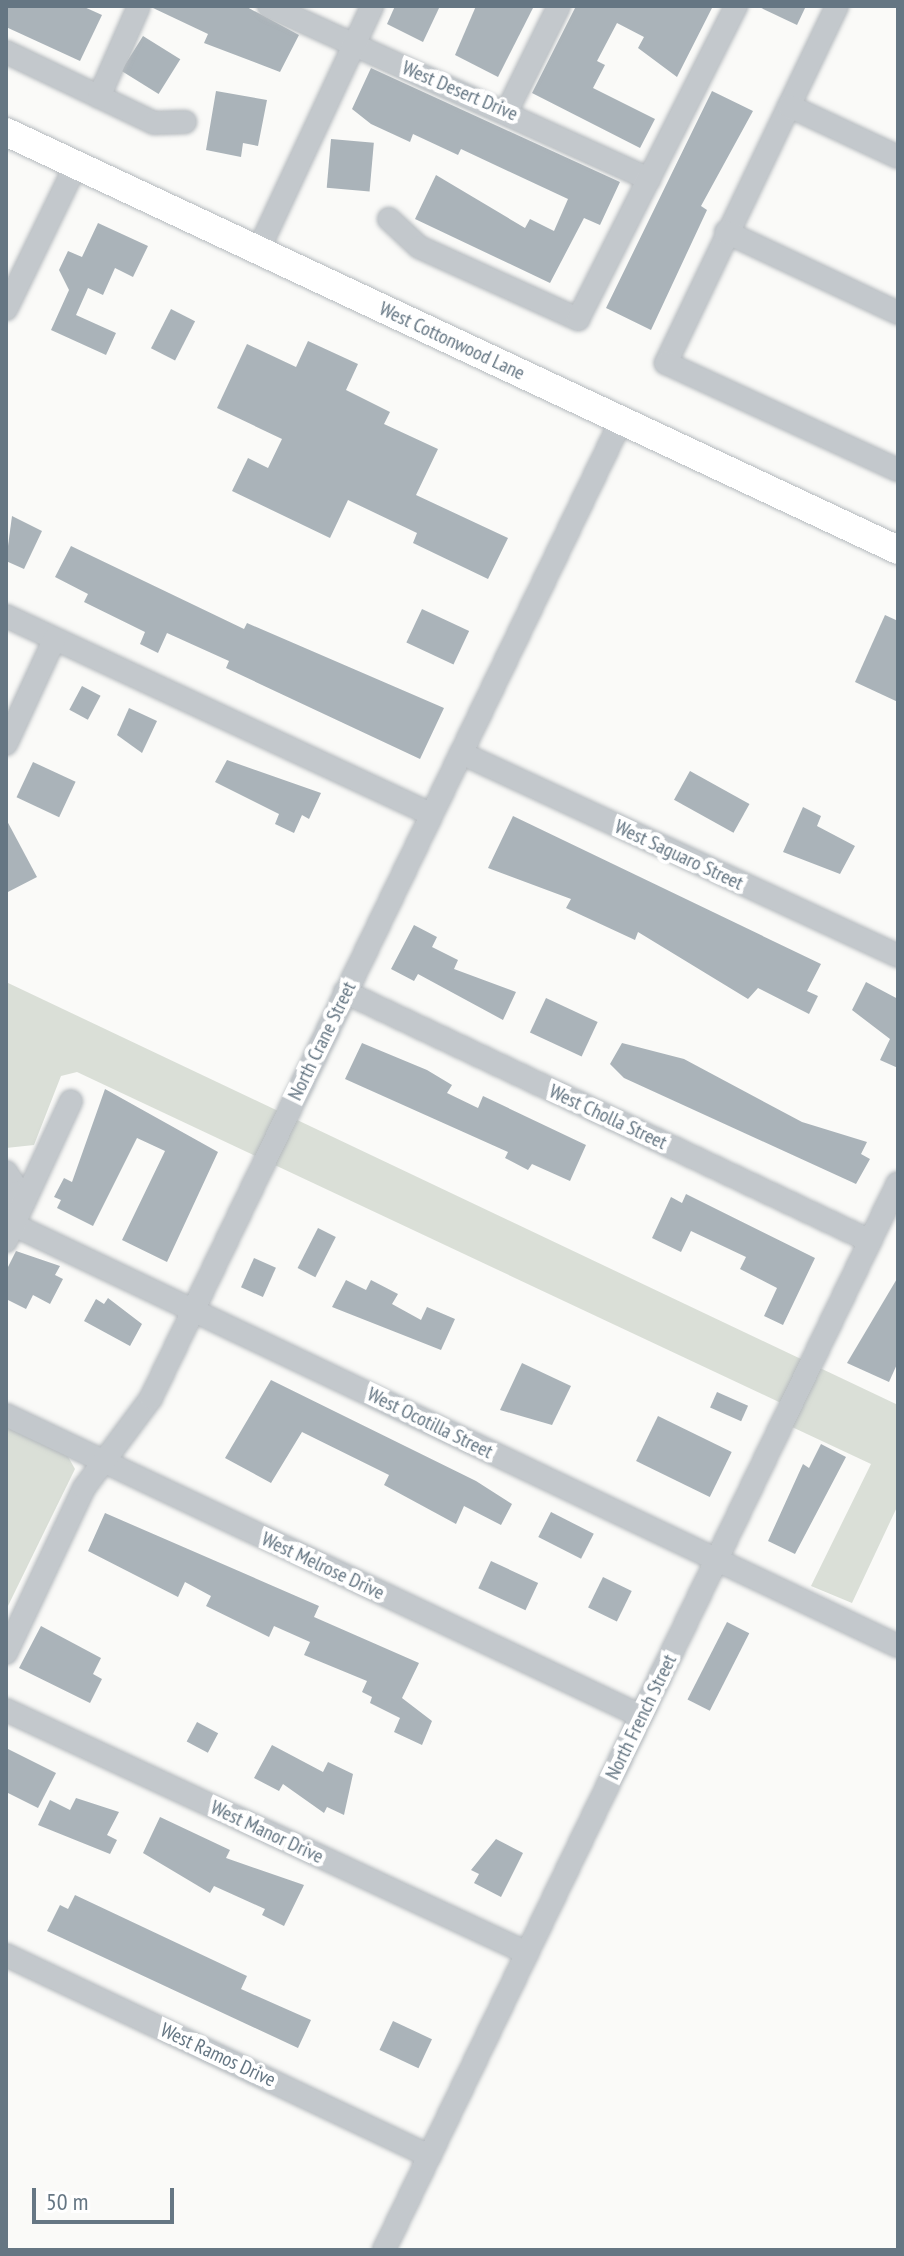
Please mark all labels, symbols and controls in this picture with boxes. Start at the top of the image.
street label: West Desert Drive [399,56,521,126]
street label: West Cottonwood Lane [375,297,529,385]
street label: West Saguaro Street [611,815,747,895]
street label: North Crane Street [283,978,361,1104]
street label: West Cholla Street [545,1079,671,1155]
street label: West Ocotilla Street [363,1382,497,1464]
street label: West Melrose Drive [258,1527,388,1605]
street label: North French Street [600,1651,682,1783]
street label: West Manor Drive [207,1795,327,1869]
street label: West Ramos Drive [157,2018,279,2092]
scale bar [36,2172,178,2222]
text: 50 m [46,2186,88,2217]

